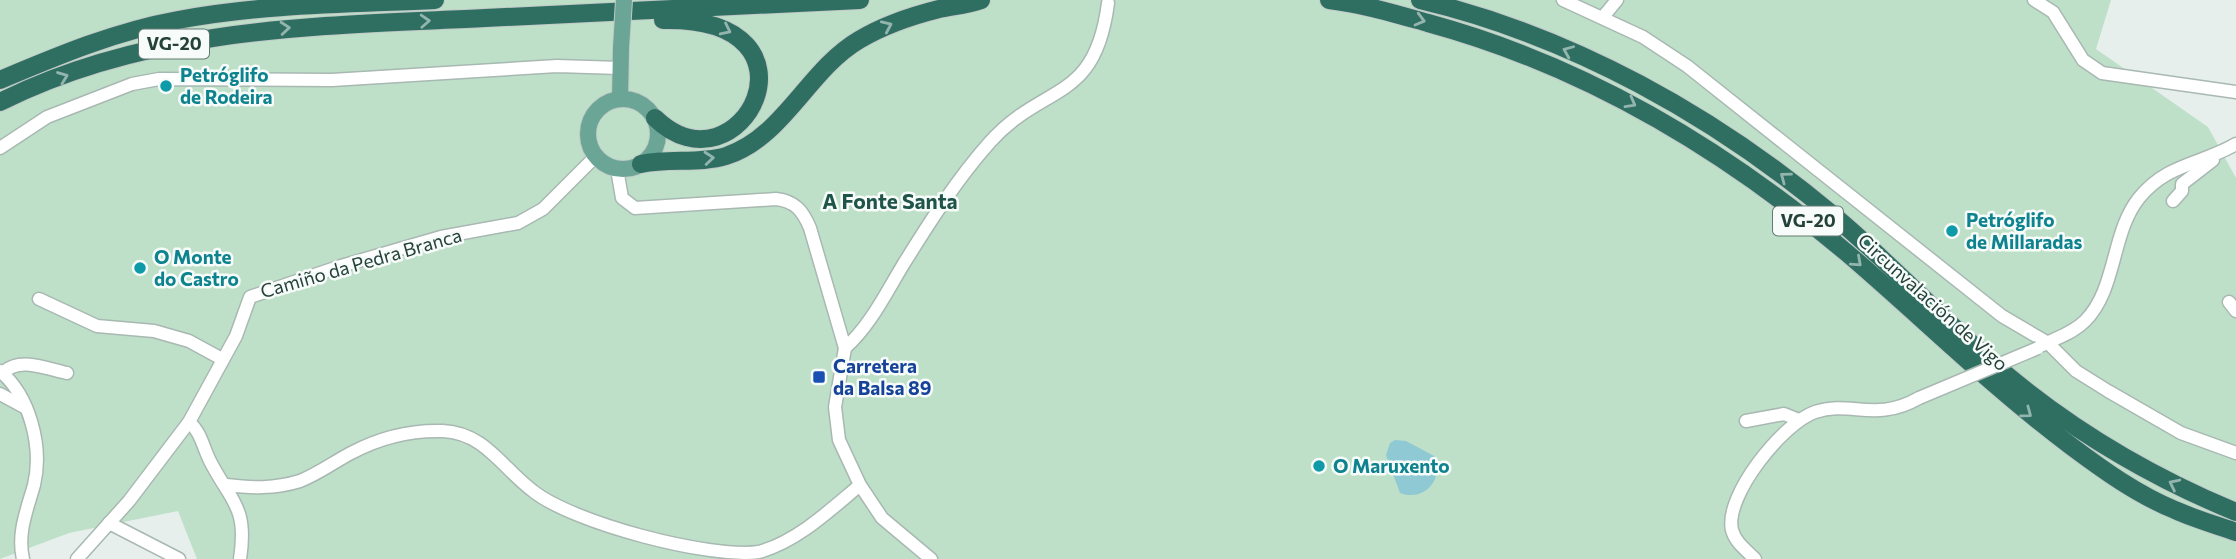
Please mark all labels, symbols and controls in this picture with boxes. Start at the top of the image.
one-way arrow [1413,12,1425,27]
one-way arrow [420,13,431,28]
one-way arrow [880,20,892,34]
one-way arrow [279,21,290,36]
one-way arrow [718,22,731,35]
road number: VG-20 [139,29,209,58]
one-way arrow [1563,45,1575,59]
place label: Petróglifo de Rodeira [180,63,273,108]
one-way arrow [57,72,69,86]
marker: Petróglifo de Rodeira [158,78,174,94]
one-way arrow [1624,95,1636,109]
one-way arrow [703,151,714,166]
one-way arrow [1781,173,1793,186]
district label: A Fonte Santa [822,188,958,213]
road number: VG-20 [1773,206,1843,236]
place label: Petróglifo de Millaradas [1966,208,2083,253]
street label: Camiño da Pedra Branca [258,223,464,302]
marker: Petróglifo de Millaradas [1944,223,1960,239]
street label: Circunvalación de Vigo [1853,228,2013,375]
place label: O Monte do Castro [154,245,239,290]
one-way arrow [1848,254,1861,266]
marker: O Monte do Castro [132,260,148,276]
place label: Carretera da Balsa 89 [833,354,932,399]
marker: Carretera da Balsa 89 [811,369,827,385]
one-way arrow [2019,404,2031,417]
place label: O Maruxento [1333,454,1450,477]
marker: O Maruxento [1311,458,1327,474]
one-way arrow [2169,479,2181,493]

